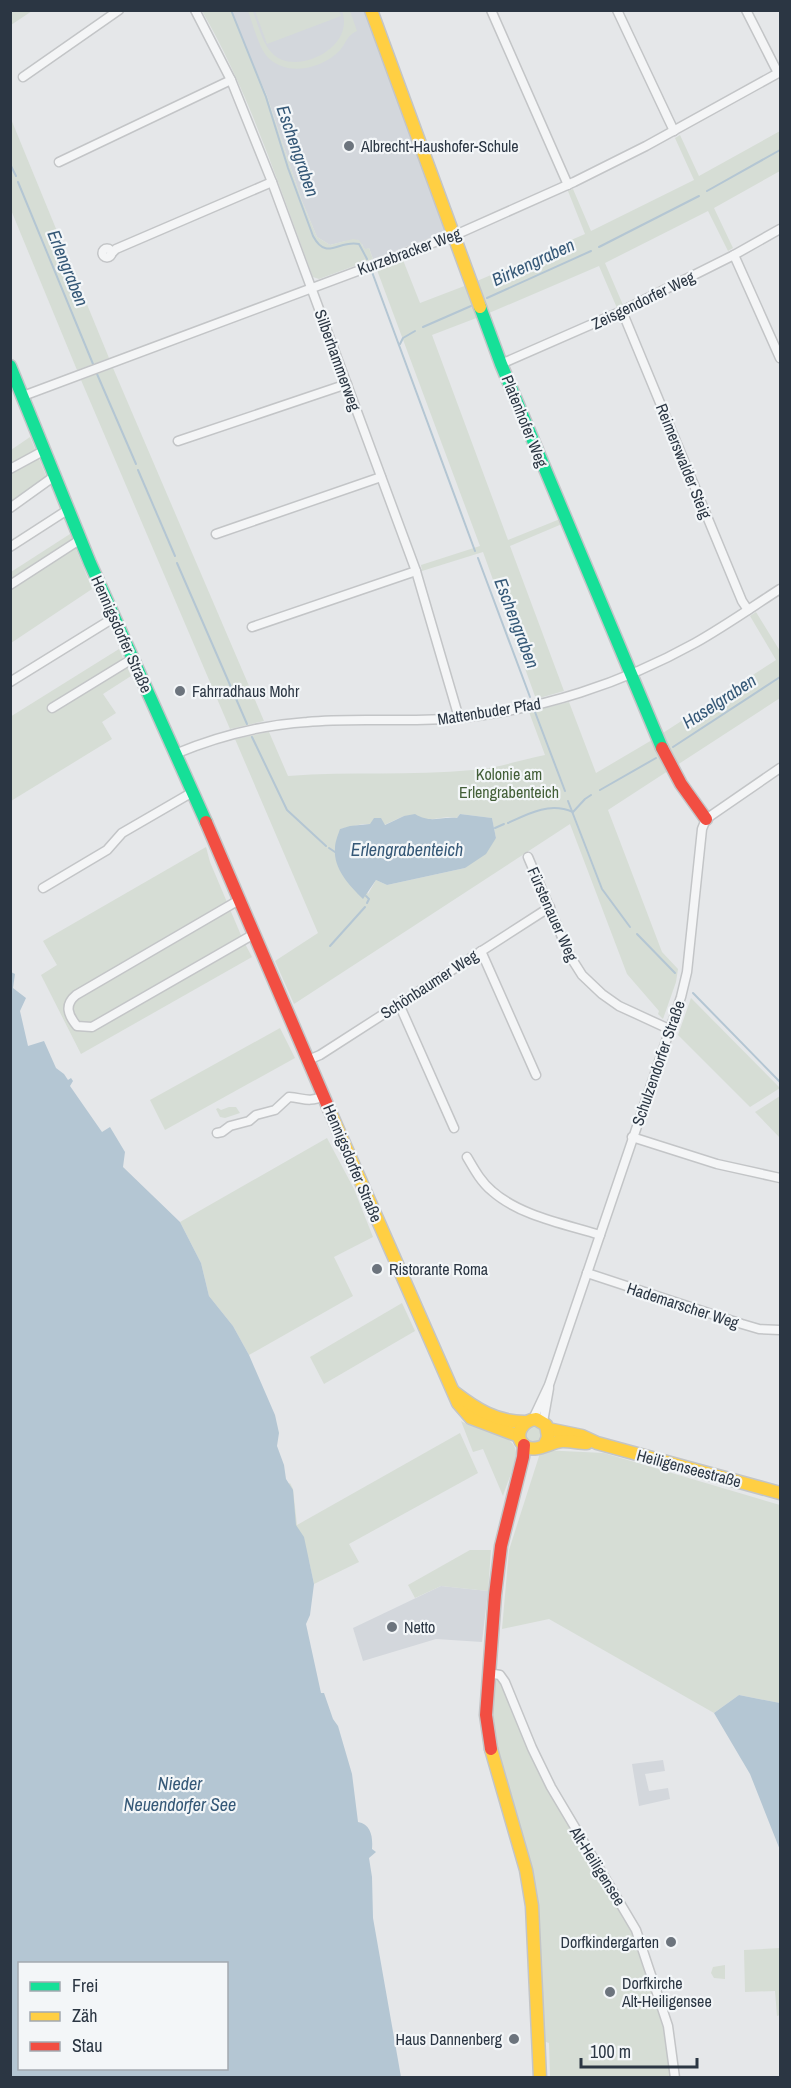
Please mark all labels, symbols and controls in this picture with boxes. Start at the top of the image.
water label: Eschengraben [271,102,325,200]
place label: Albrecht-Haushofer-Schule [360,135,519,157]
marker: Albrecht-Haushofer-Schule [342,139,356,153]
street label: Kurzebracker Weg [354,222,464,280]
water label: Erlengraben [41,226,95,310]
water label: Birkengraben [488,232,578,292]
street label: Zeisgendorfer Weg [588,265,699,334]
street label: Silberhammerweg [309,306,367,414]
street label: Platenhofer Weg [497,372,554,471]
street label: Reimerswalder Steig [651,400,717,523]
street label: Hennigsdorfer Straße [86,572,158,696]
water label: Eschengraben [488,574,546,672]
water label: Haselgraben [677,668,761,734]
place label: Fahrradhaus Mohr [192,680,300,702]
marker: Fahrradhaus Mohr [173,684,187,698]
street label: Mattenbuder Pfad [436,692,542,730]
park label: Kolonie am Erlengrabenteich [459,763,559,803]
water label: Erlengrabenteich [351,837,463,862]
street label: Fürstenauer Weg [522,863,584,965]
street label: Schönbaumer Weg [376,944,483,1024]
street label: Schulzendorfer Straße [626,997,690,1129]
street label: Hennigsdorfer Straße [318,1101,388,1225]
place label: Ristorante Roma [389,1258,489,1280]
marker: Ristorante Roma [370,1262,384,1276]
street label: Hademarscher Weg [624,1277,742,1334]
street label: Heiligenseestraße [634,1444,744,1492]
place label: Netto [404,1616,435,1638]
marker: Netto [385,1620,399,1634]
water label: Nieder Neuendorfer See [124,1771,236,1817]
street label: Alt-Heiligensee [564,1821,631,1910]
place label: Dorfkindergarten [561,1931,659,1953]
marker: Dorfkindergarten [664,1935,678,1949]
legend [18,1962,228,2070]
place label: Dorfkirche Alt-Heiligensee [621,1972,712,2012]
text: Frei [72,1973,98,1998]
marker: Dorfkirche Alt-Heiligensee [603,1985,617,1999]
text: Zäh [72,2003,97,2028]
place label: Haus Dannenberg [396,2028,503,2050]
scale bar [581,2031,696,2069]
marker: Haus Dannenberg [507,2032,521,2046]
text: Stau [72,2033,102,2058]
text: 100 m [590,2039,631,2064]

